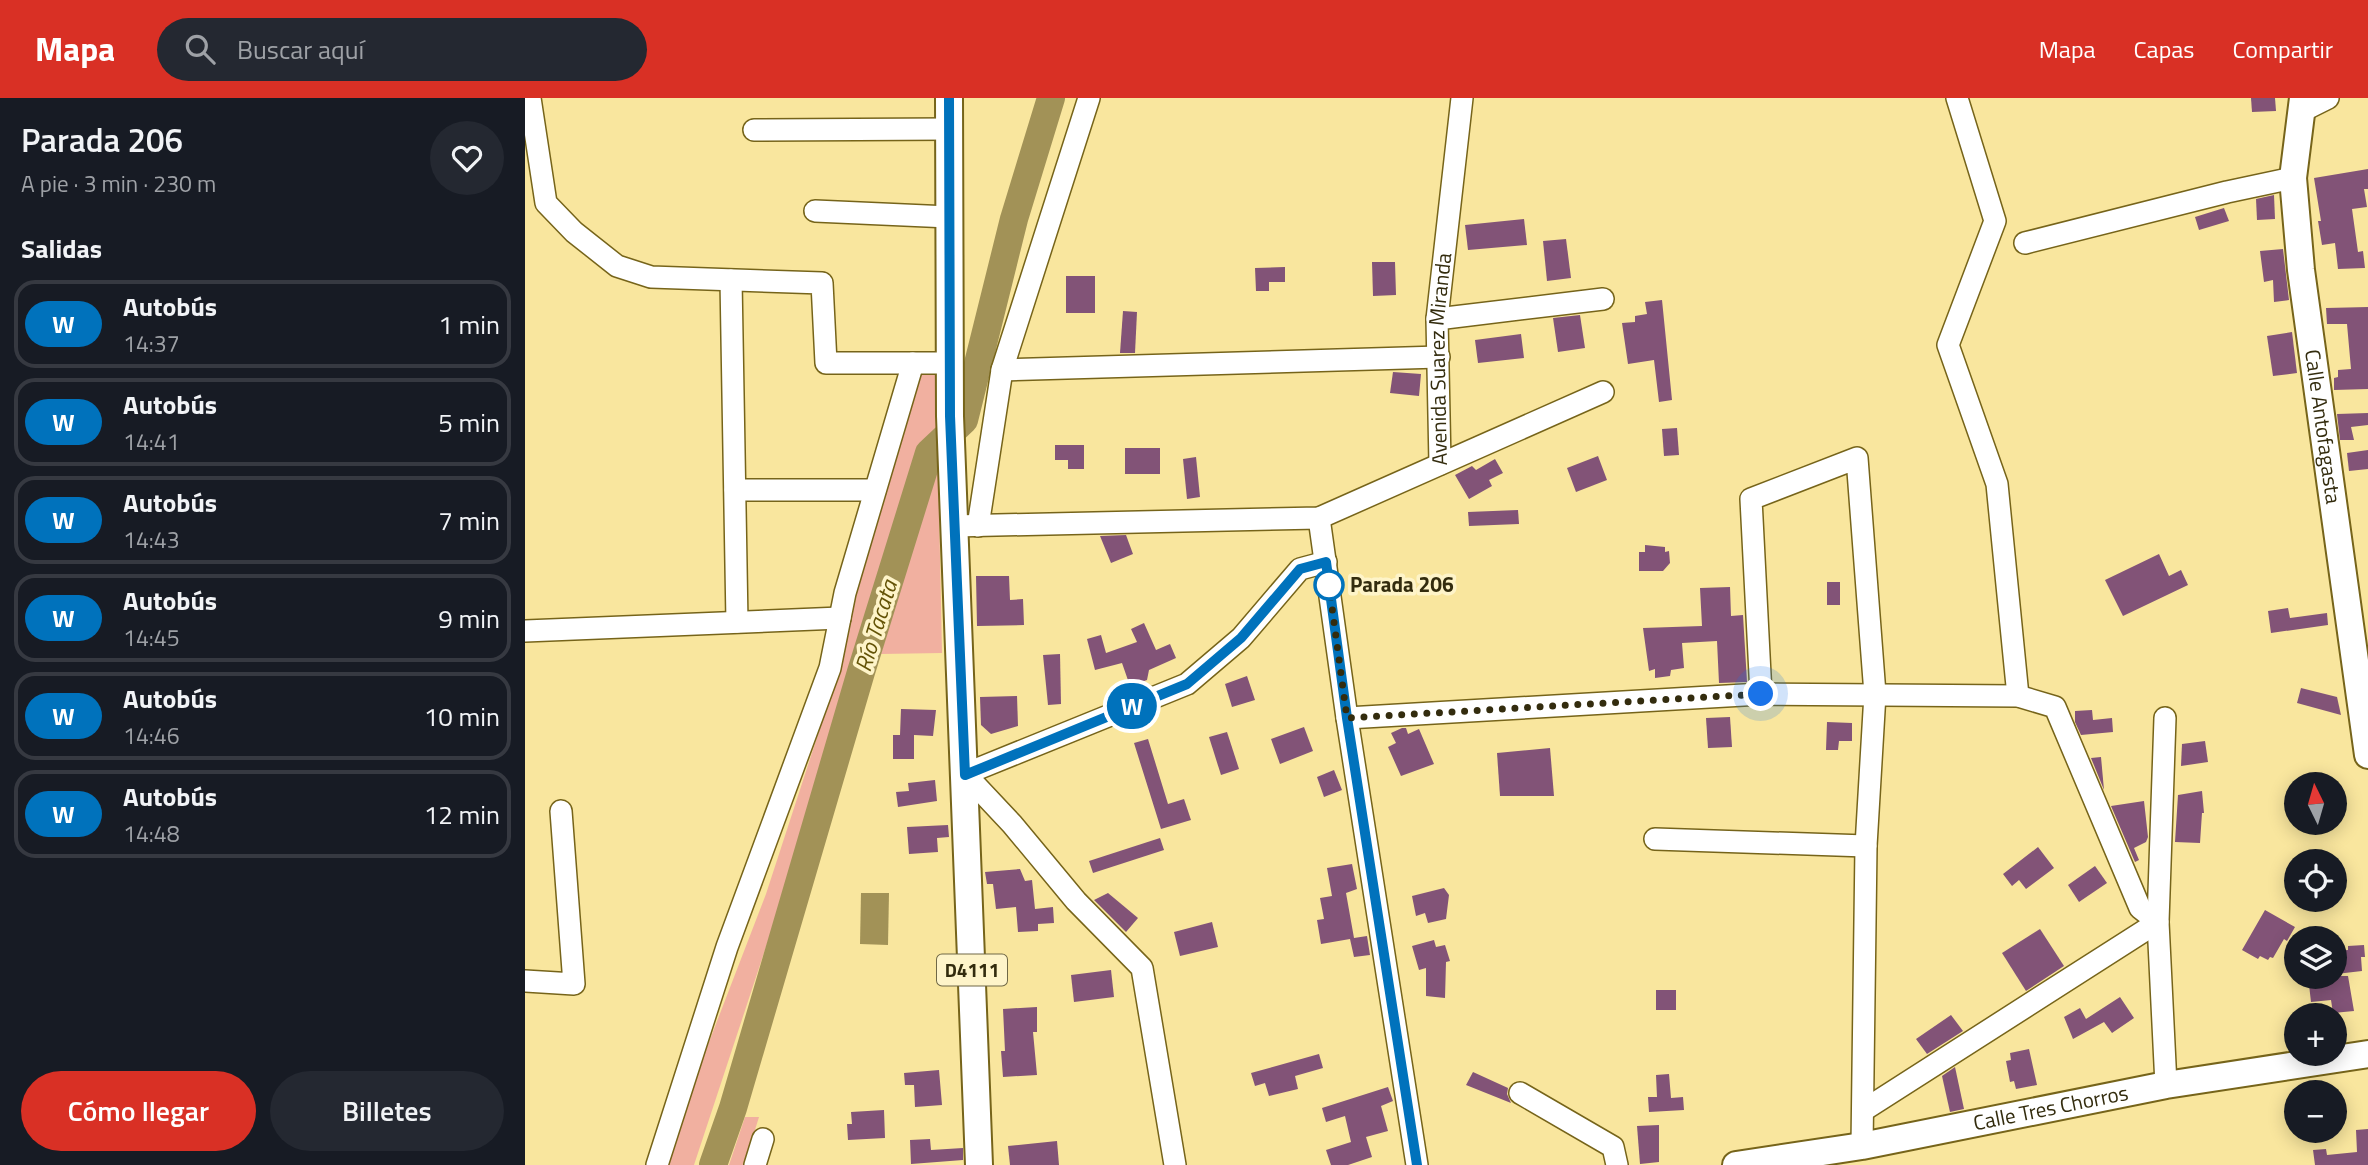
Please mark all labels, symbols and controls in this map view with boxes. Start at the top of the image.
search box [157,18,647,81]
text: Mapa [35,24,115,74]
icon: search [181,30,219,68]
text: Buscar aquí [237,30,364,69]
text: Mapa [2039,31,2096,67]
text: Capas [2134,31,2194,67]
text: Compartir [2232,31,2333,67]
text: Parada 206 [21,115,183,165]
button: heart [430,121,504,195]
text: A pie · 3 min · 230 m [21,166,216,201]
text: Salidas [21,229,102,268]
street label: Avenida Suarez Miranda [1419,251,1459,466]
text: Autobús [123,287,217,326]
text: 1 min [438,305,500,344]
text: W [52,306,75,342]
text: 14:37 [123,326,180,361]
street label: Calle Antofagasta [2297,347,2350,506]
text: Autobús [123,385,217,424]
text: 5 min [438,403,500,442]
text: W [52,404,75,440]
text: 14:41 [123,424,180,459]
text: Autobús [123,483,217,522]
text: 7 min [438,501,500,540]
text: W [52,502,75,538]
text: 14:43 [123,522,180,557]
place label: Parada 206 [1350,568,1454,600]
marker: Parada 206 [1314,570,1344,600]
water label: Río Tacata [845,574,906,676]
text: Autobús [123,581,217,620]
text: 9 min [438,599,500,638]
text: W [52,600,75,636]
text: 14:45 [123,620,180,655]
your location [1743,676,1778,711]
text: Autobús [123,679,217,718]
line badge: W [1109,683,1155,729]
text: W [1121,688,1143,724]
text: 10 min [424,697,500,736]
text: W [52,698,75,734]
text: 14:46 [123,718,180,753]
north arrow [2284,772,2347,835]
map controls [2284,772,2347,1143]
text: Autobús [123,777,217,816]
text: 12 min [424,795,500,834]
text: W [52,796,75,832]
text: 14:48 [123,816,180,851]
button: locate [2284,849,2347,912]
button: layers [2284,926,2347,989]
road number: D4111 [937,954,1007,986]
button: + [2284,1003,2347,1066]
button: Cómo llegar [21,1071,256,1151]
button: Billetes [270,1071,504,1151]
street label: Calle Tres Chorros [1970,1076,2131,1138]
button: − [2284,1080,2347,1143]

